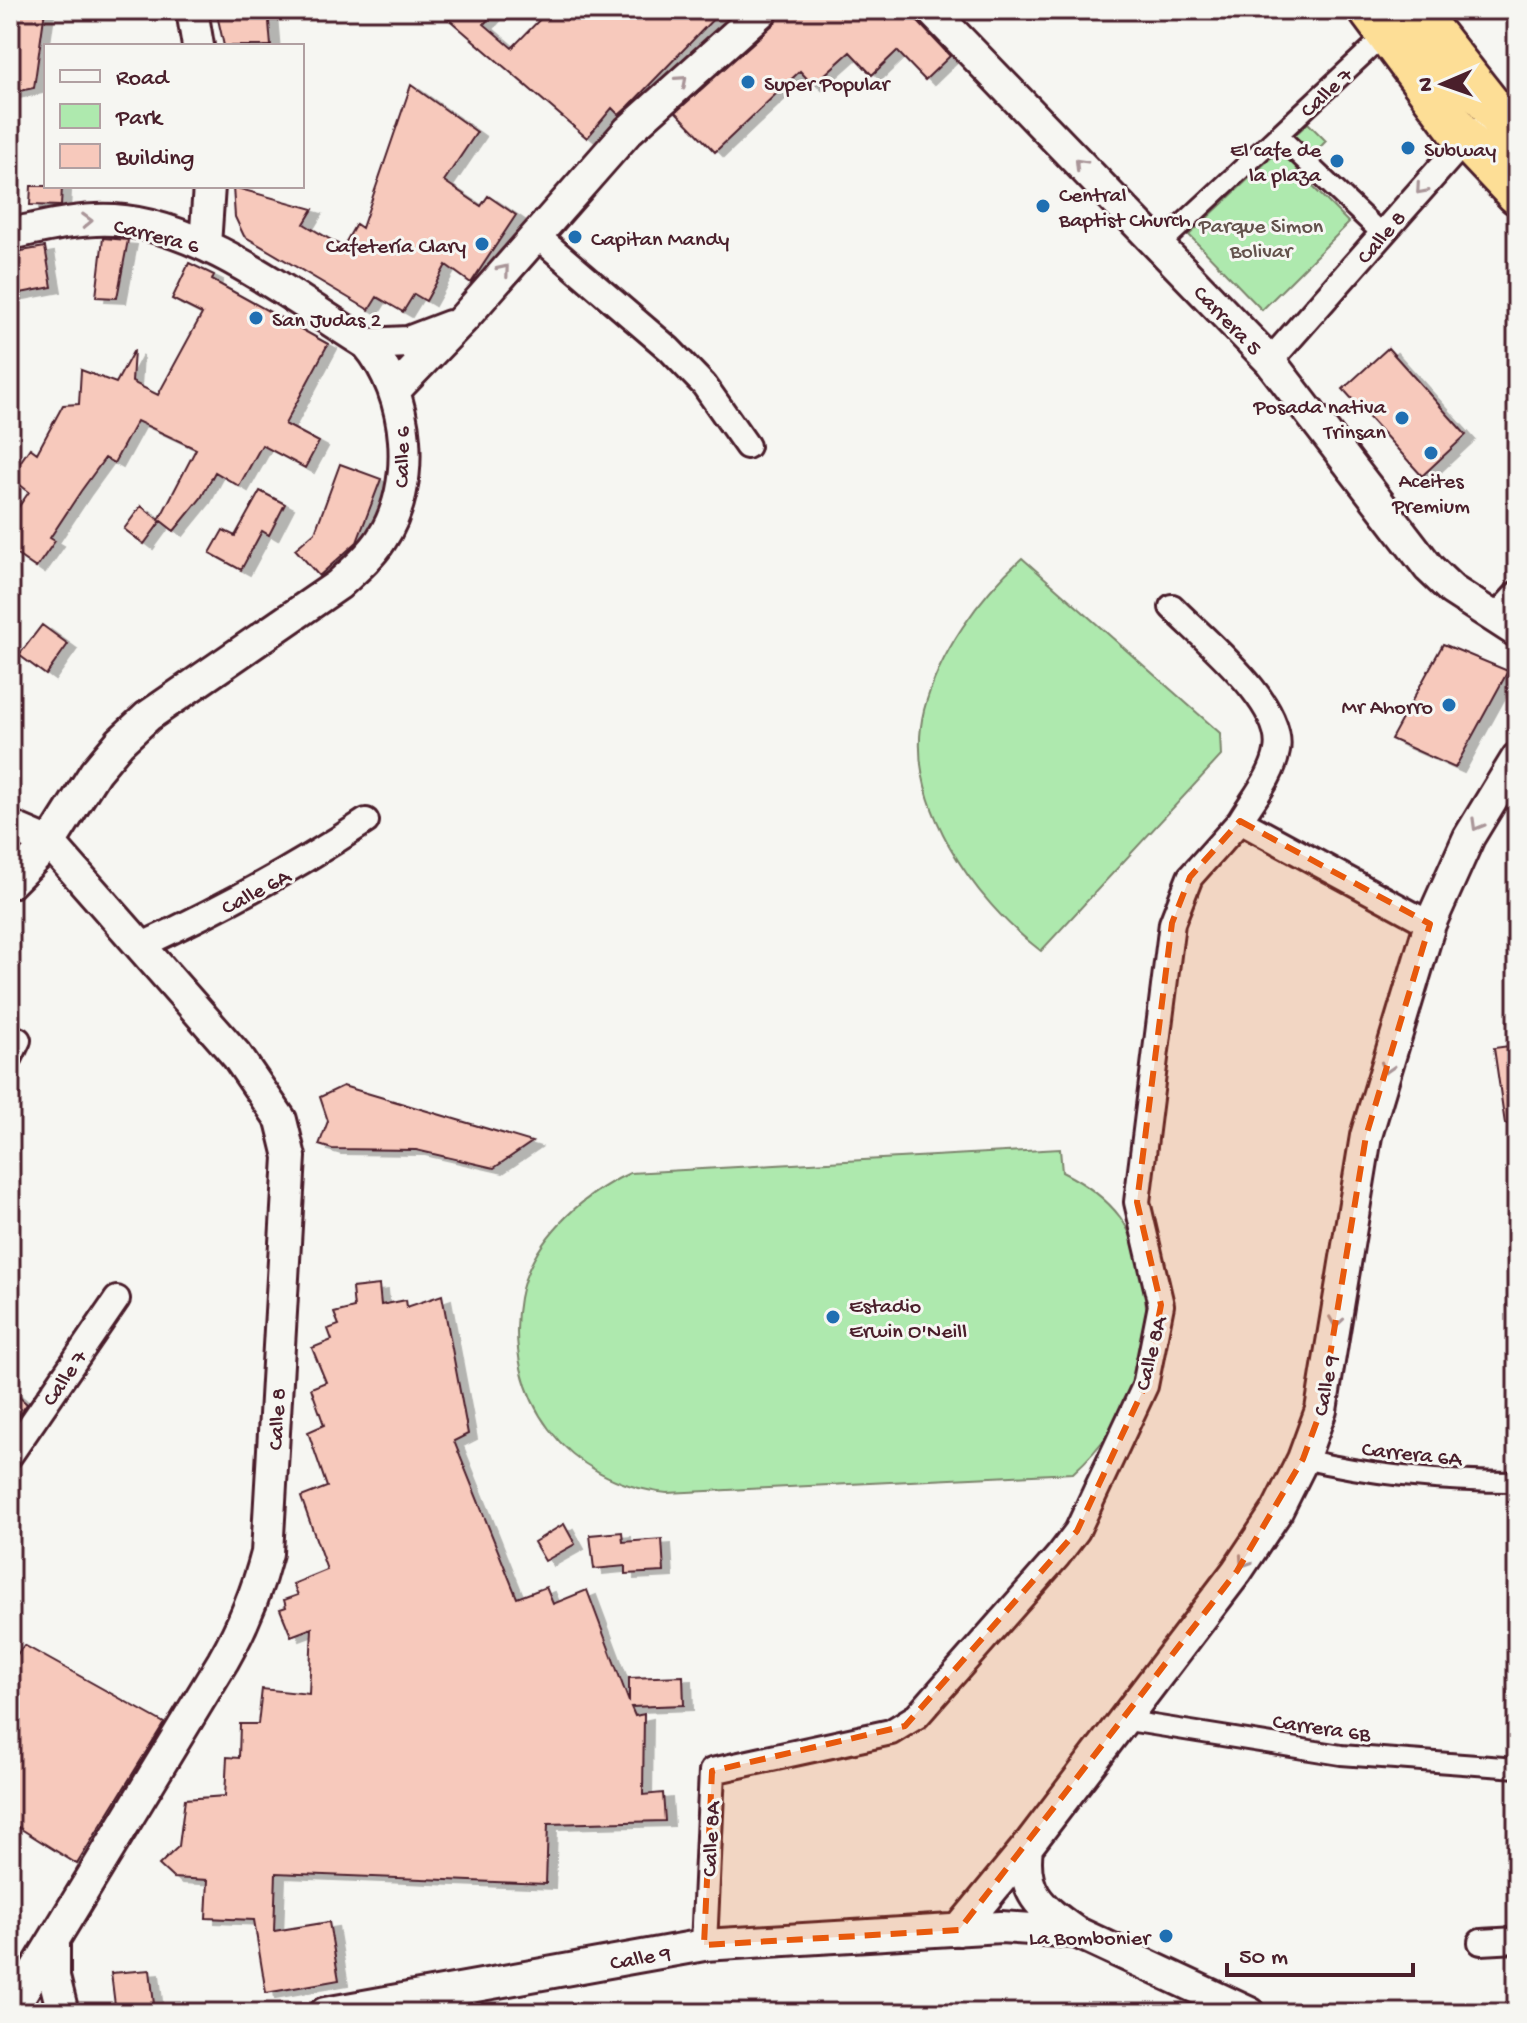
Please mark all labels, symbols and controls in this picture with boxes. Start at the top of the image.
legend [44,44,304,188]
north arrow [1403,44,1483,124]
street label: Calle 7 [1296,63,1360,125]
text: Road [116,65,170,94]
marker: Super Popular [739,73,757,91]
place label: Super Popular [764,73,891,99]
one-way arrow [673,76,688,91]
text: N [1414,77,1440,92]
text: Park [115,105,164,134]
place label: El cafe de la plaza [1230,139,1322,190]
marker: Subway [1399,139,1417,157]
place label: Subway [1424,139,1496,165]
text: Building [115,145,194,174]
marker: El cafe de la plaza [1328,152,1346,170]
one-way arrow [1074,159,1089,173]
one-way arrow [1416,180,1431,195]
place label: Central Baptist Church [1058,184,1191,235]
marker: Central Baptist Church [1034,197,1052,215]
street label: Calle 8 [1353,207,1413,271]
one-way arrow [81,213,94,230]
street label: Carrera 6 [110,215,202,261]
park label: Parque Simon Bolivar [1198,215,1324,266]
marker: Capitan Mandy [566,228,584,246]
place label: Capitan Mandy [591,228,729,254]
place label: Cafetería Clary [326,235,466,261]
marker: Cafetería Clary [473,235,491,253]
one-way arrow [494,265,509,280]
street label: Carrera 5 [1186,281,1266,362]
marker: San Judas 2 [247,309,265,327]
place label: San Judas 2 [272,309,381,335]
place label: Posada nativa Trinsan [1252,396,1387,447]
marker: Posada nativa Trinsan [1393,409,1411,427]
street label: Calle 6 [390,425,418,488]
marker: Aceites Premium [1422,444,1440,462]
place label: Aceites Premium [1391,470,1470,521]
place label: Mr Ahorro [1342,696,1433,722]
marker: Mr Ahorro [1440,696,1458,714]
one-way arrow [1471,816,1487,831]
street label: Calle 6A [218,864,297,923]
one-way arrow [1380,1060,1396,1074]
place label: Estadio Erwin O'Neill [849,1295,967,1346]
marker: Estadio Erwin O'Neill [824,1308,842,1326]
street label: Calle 8A [1131,1313,1175,1394]
one-way arrow [1328,1316,1345,1329]
street label: Calle 7 [38,1346,95,1412]
street label: Calle 9 [1309,1353,1347,1418]
street label: Calle 8 [264,1387,294,1451]
street label: Carrera 6A [1360,1438,1464,1474]
one-way arrow [1238,1553,1253,1567]
street label: Carrera 6B [1271,1710,1373,1750]
street label: Calle 8A [698,1800,728,1878]
place label: La Bombonier [1029,1927,1152,1953]
marker: La Bombonier [1157,1927,1175,1945]
scale bar [1227,1927,1413,1977]
street label: Calle 9 [608,1942,673,1978]
text: 50 m [1239,1944,1288,1973]

